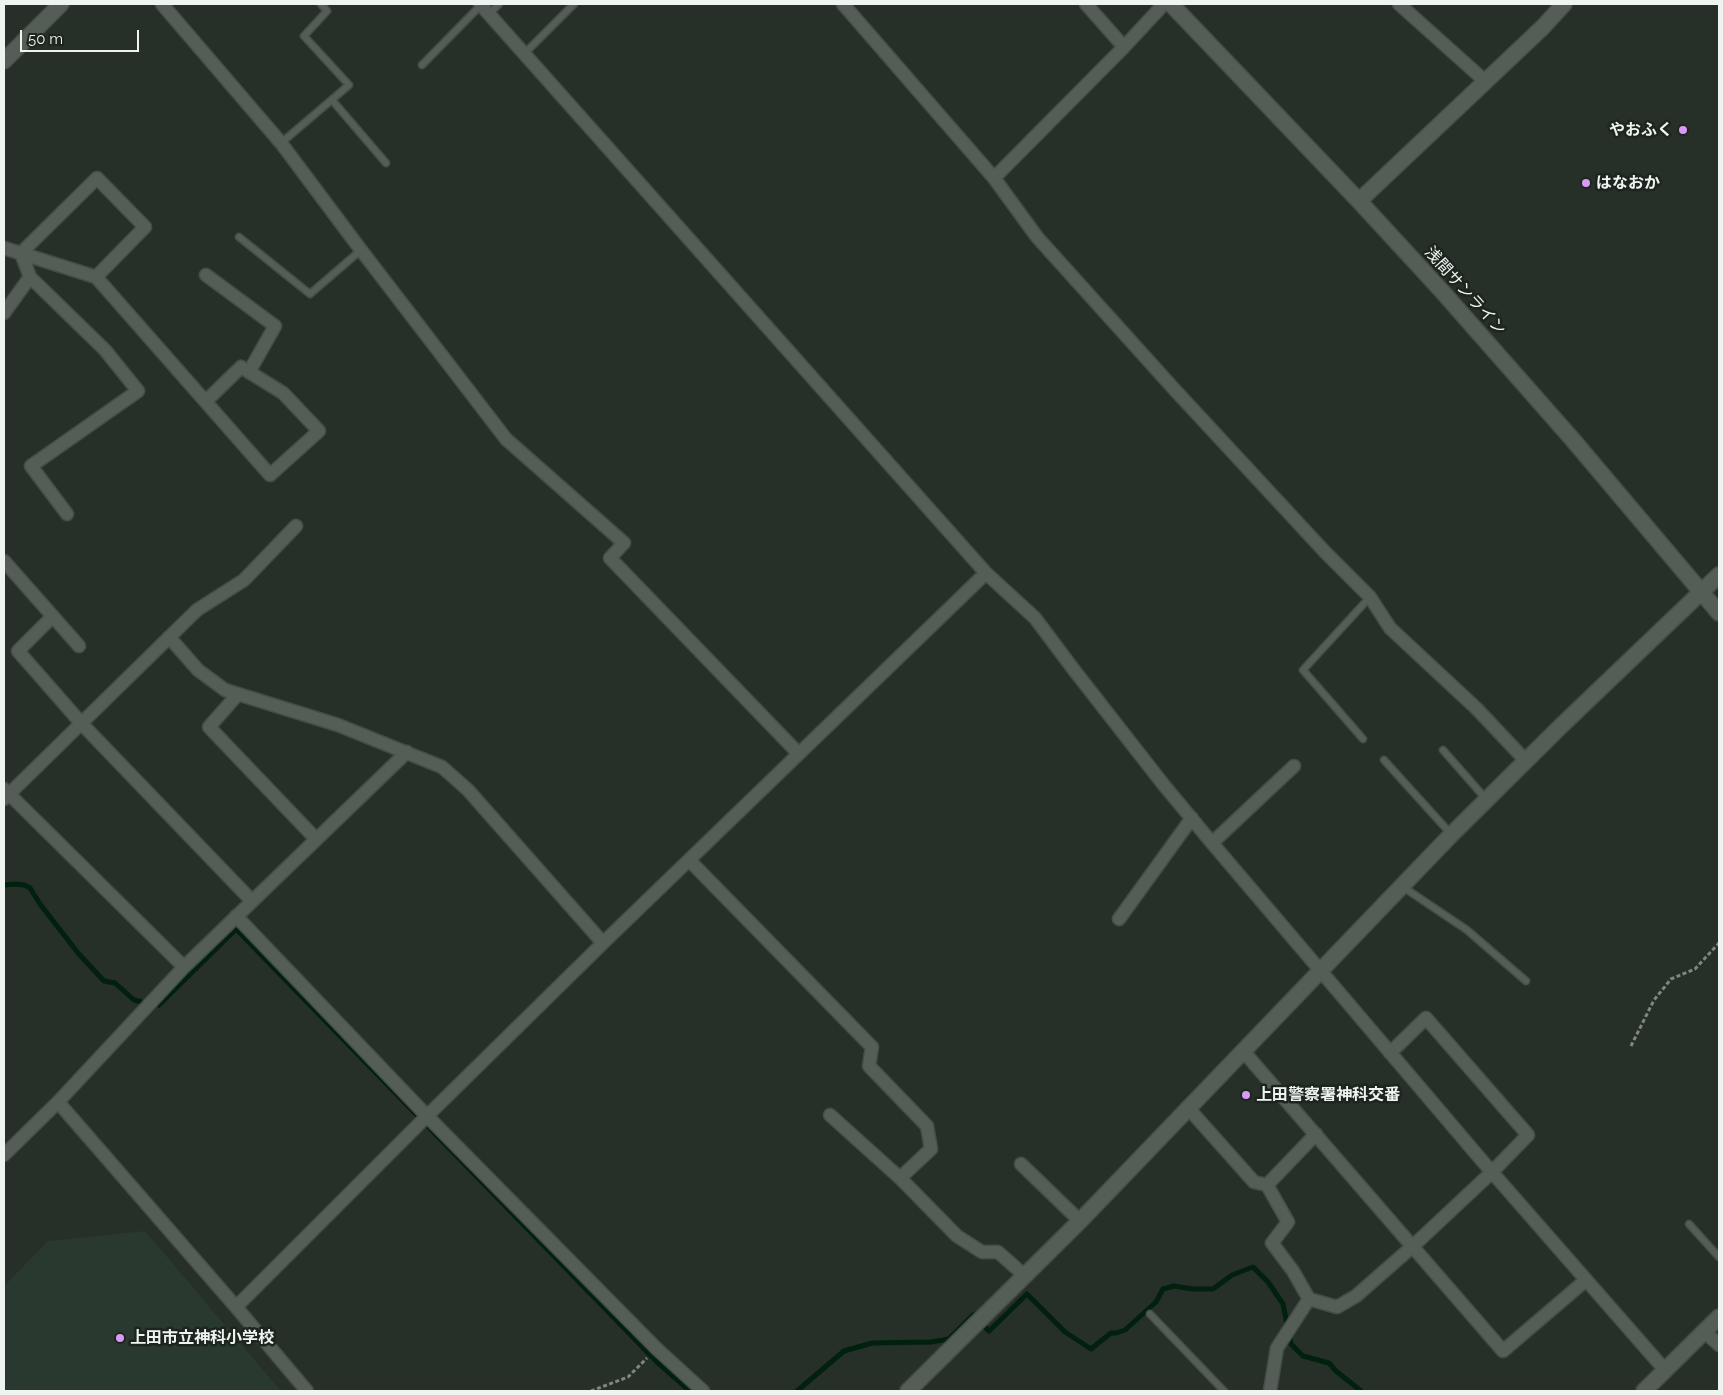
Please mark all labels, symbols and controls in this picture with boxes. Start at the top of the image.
scale bar [22,20,141,52]
text: 50 m [28,30,63,48]
place label: やおふく [1609,120,1673,140]
marker: やおふく [1677,124,1689,136]
place label: はなおか [1596,173,1660,193]
marker: はなおか [1580,177,1592,189]
street label: 浅間サンライン [1420,243,1510,339]
place label: 上田警察署神科交番 [1256,1085,1400,1105]
marker: 上田警察署神科交番 [1240,1089,1252,1101]
place label: 上田市立神科小学校 [130,1328,274,1348]
marker: 上田市立神科小学校 [114,1332,126,1344]

